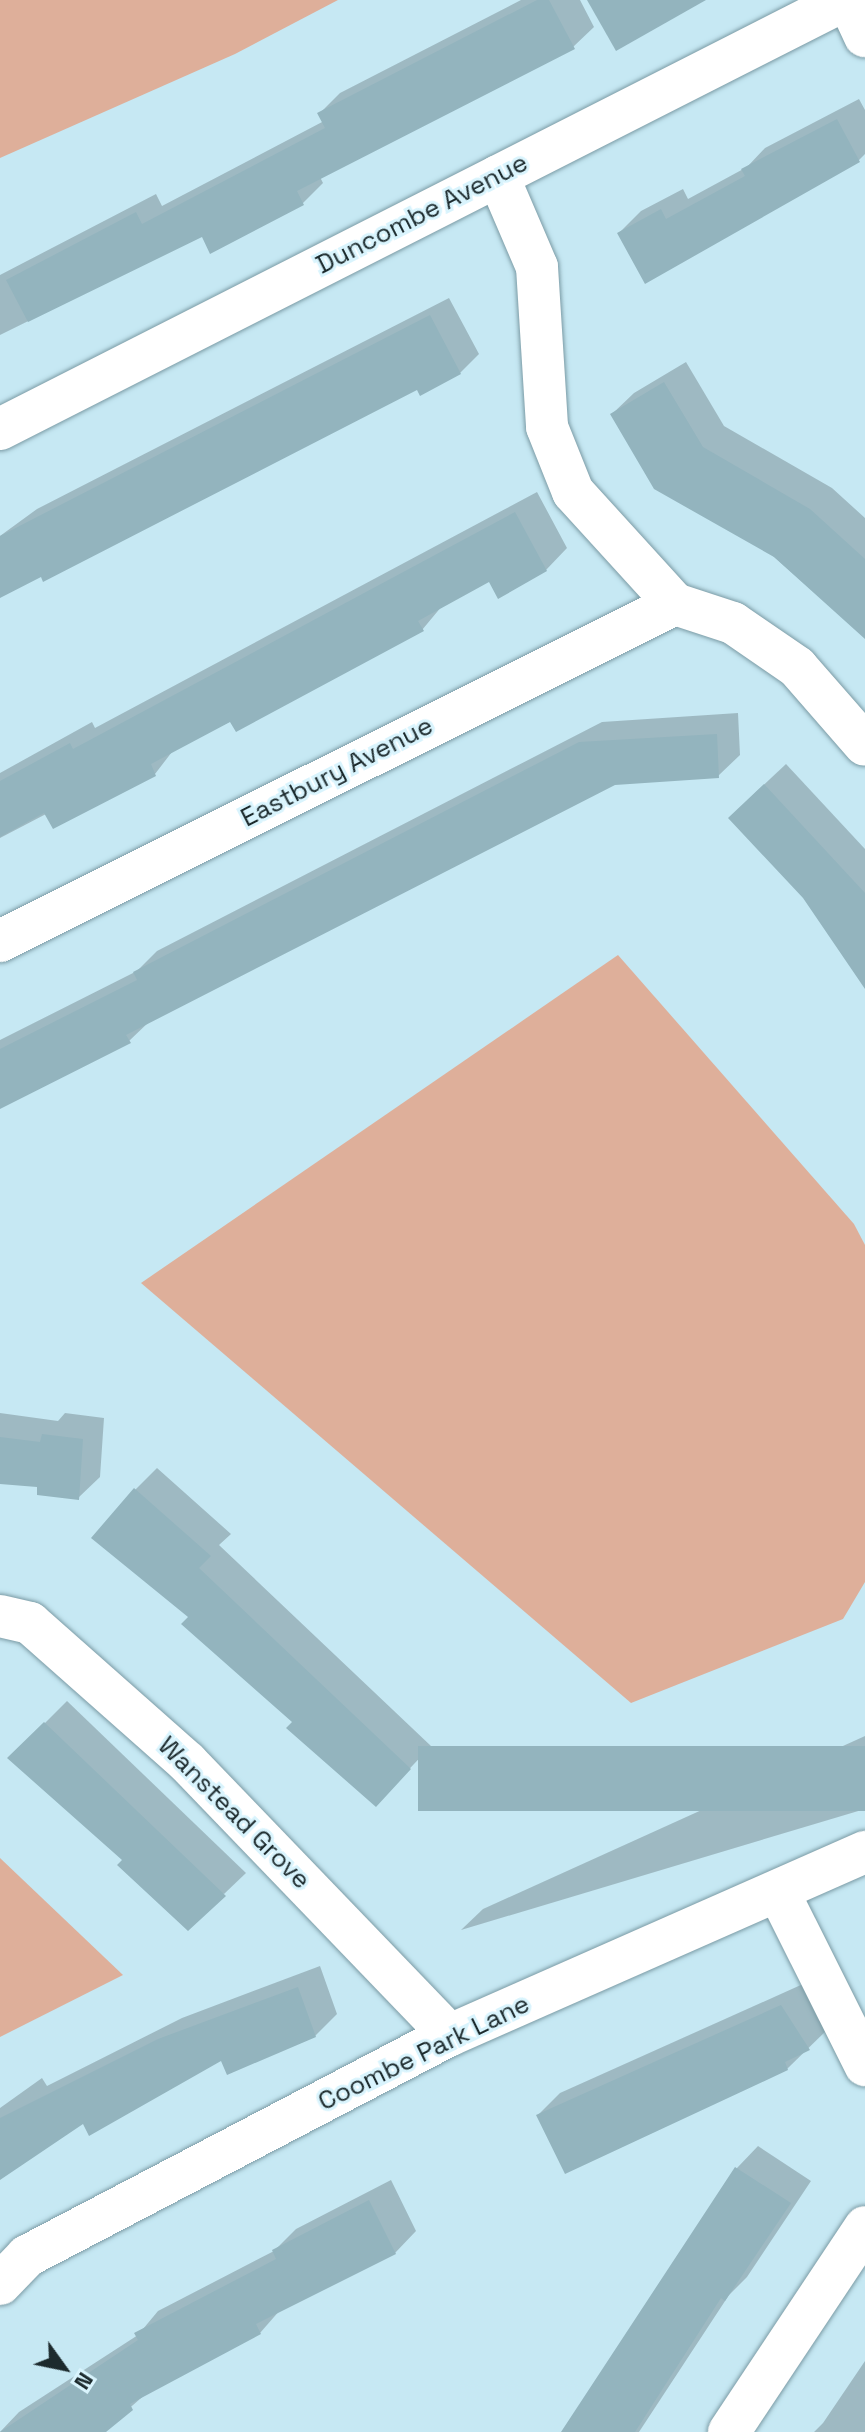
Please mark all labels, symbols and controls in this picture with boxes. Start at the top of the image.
street label: Duncombe Avenue [311,147,533,281]
street label: Eastbury Avenue [236,710,438,834]
street label: Wanstead Grove [151,1730,317,1896]
street label: Coombe Park Lane [313,1988,535,2118]
north arrow [24,2328,104,2408]
text: N [68,2367,100,2395]

